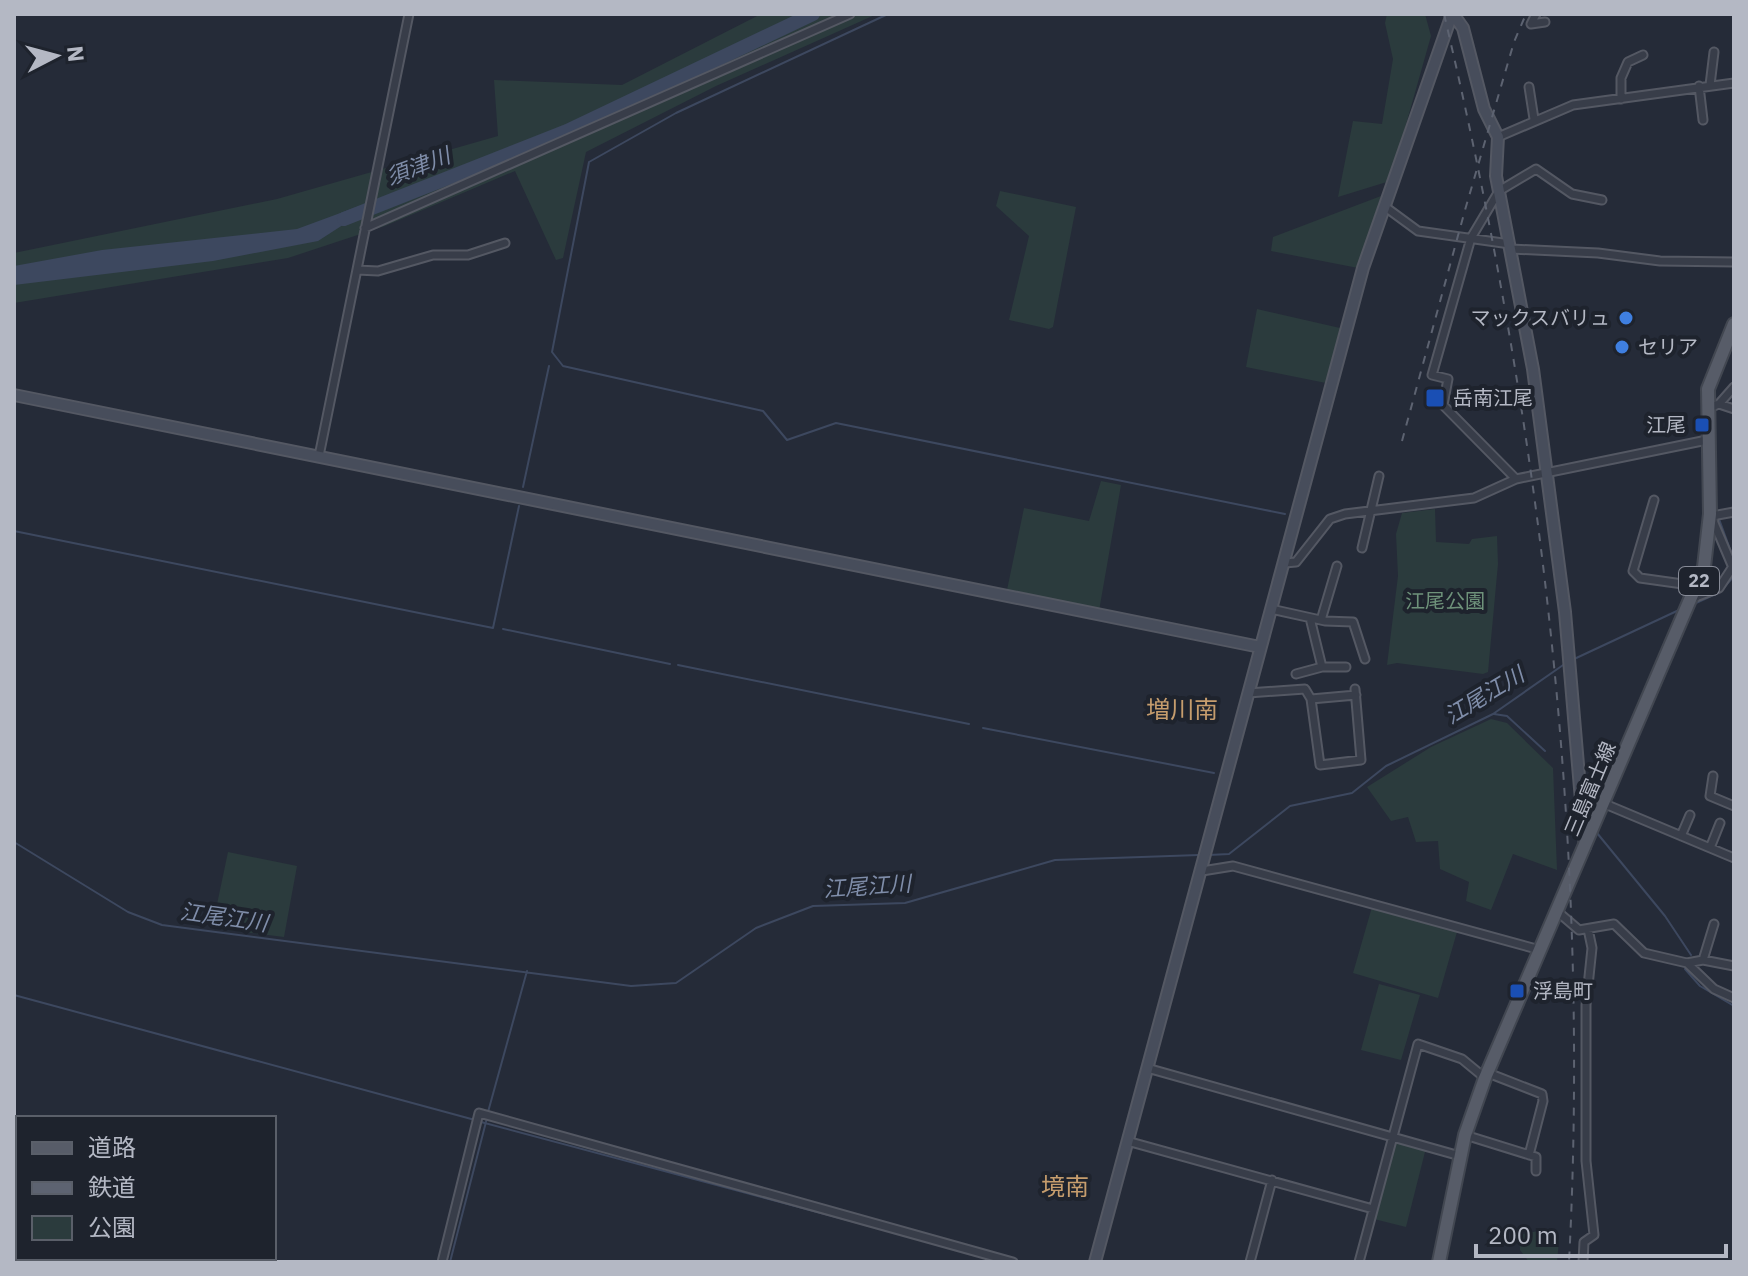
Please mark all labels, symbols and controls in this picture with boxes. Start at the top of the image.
north arrow [16,16,96,96]
text: N [61,44,92,63]
water label: 須津川 [382,139,456,191]
place label: マックスバリュ [1471,304,1610,331]
marker: マックスバリュ [1617,309,1635,327]
place label: セリア [1638,333,1698,360]
marker: セリア [1613,338,1631,356]
place label: 岳南江尾 [1453,384,1533,411]
marker: 岳南江尾 [1424,387,1446,409]
place label: 江尾 [1646,411,1686,438]
marker: 江尾 [1693,416,1711,434]
road number: 22 [1679,567,1719,595]
park label: 江尾公園 [1405,587,1485,614]
water label: 江尾江川 [1439,658,1531,730]
district label: 増川南 [1146,693,1218,725]
street label: 三島富士線 [1558,738,1622,840]
water label: 江尾江川 [822,868,914,903]
water label: 江尾江川 [178,896,272,937]
place label: 浮島町 [1533,977,1593,1004]
marker: 浮島町 [1508,982,1526,1000]
legend [16,1116,276,1260]
text: 道路 [88,1131,136,1163]
district label: 境南 [1041,1170,1089,1202]
text: 鉄道 [88,1171,136,1203]
scale bar [1476,1208,1726,1258]
text: 公園 [88,1211,136,1243]
text: 200 m [1488,1219,1558,1251]

